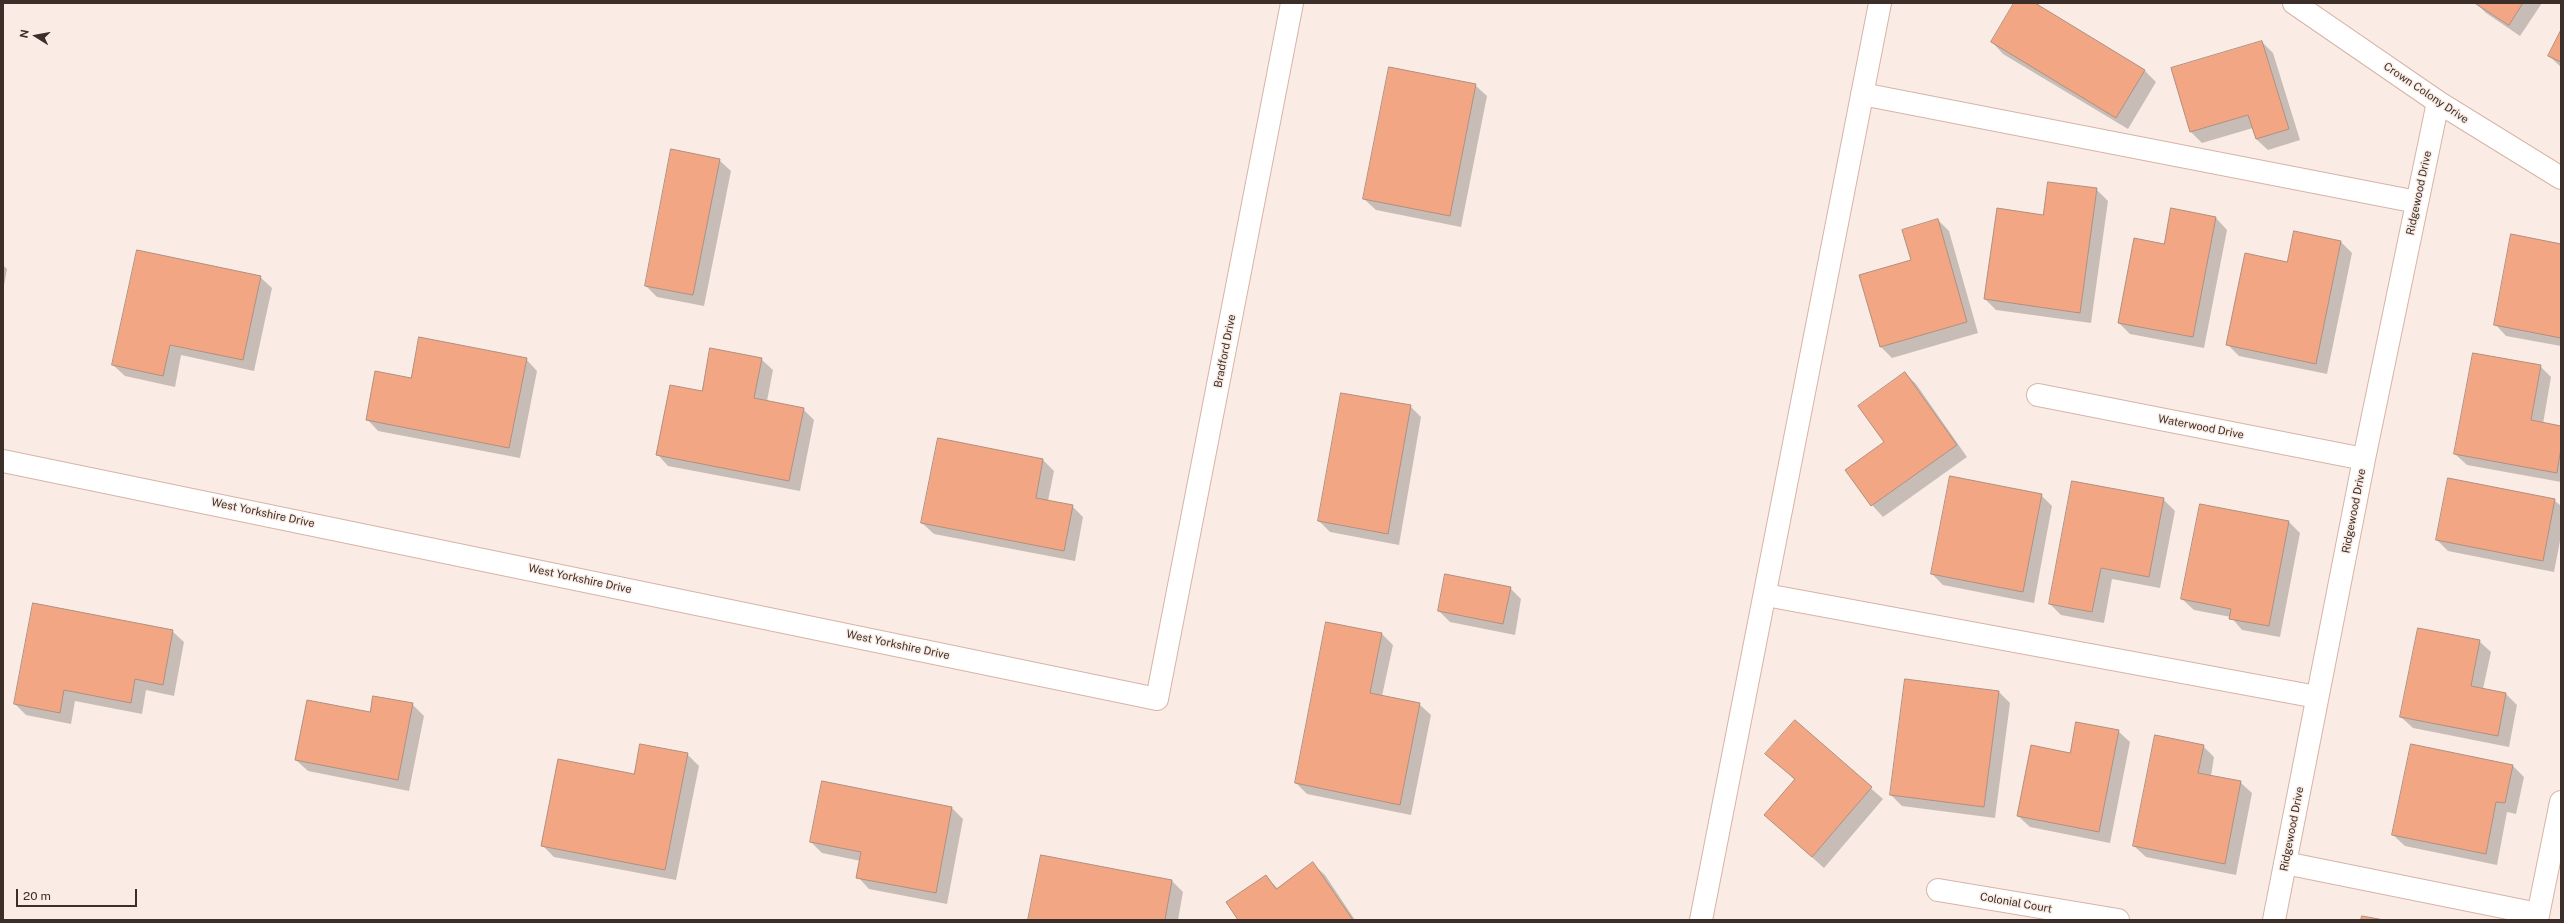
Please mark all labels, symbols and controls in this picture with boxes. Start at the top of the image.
north arrow [16,16,56,56]
text: N [18,28,31,39]
street label: Crown Colony Drive [2381,60,2471,126]
street label: Ridgewood Drive [2404,150,2434,236]
street label: Bradford Drive [1211,313,1239,389]
street label: Waterwood Drive [2157,412,2245,442]
street label: Ridgewood Drive [2339,468,2369,554]
street label: West Yorkshire Drive [210,496,316,530]
street label: West Yorkshire Drive [527,562,633,596]
street label: West Yorkshire Drive [845,628,951,662]
street label: Ridgewood Drive [2277,786,2307,872]
scale bar [18,881,139,907]
text: 20 m [23,889,51,903]
street label: Colonial Court [1979,890,2053,916]

